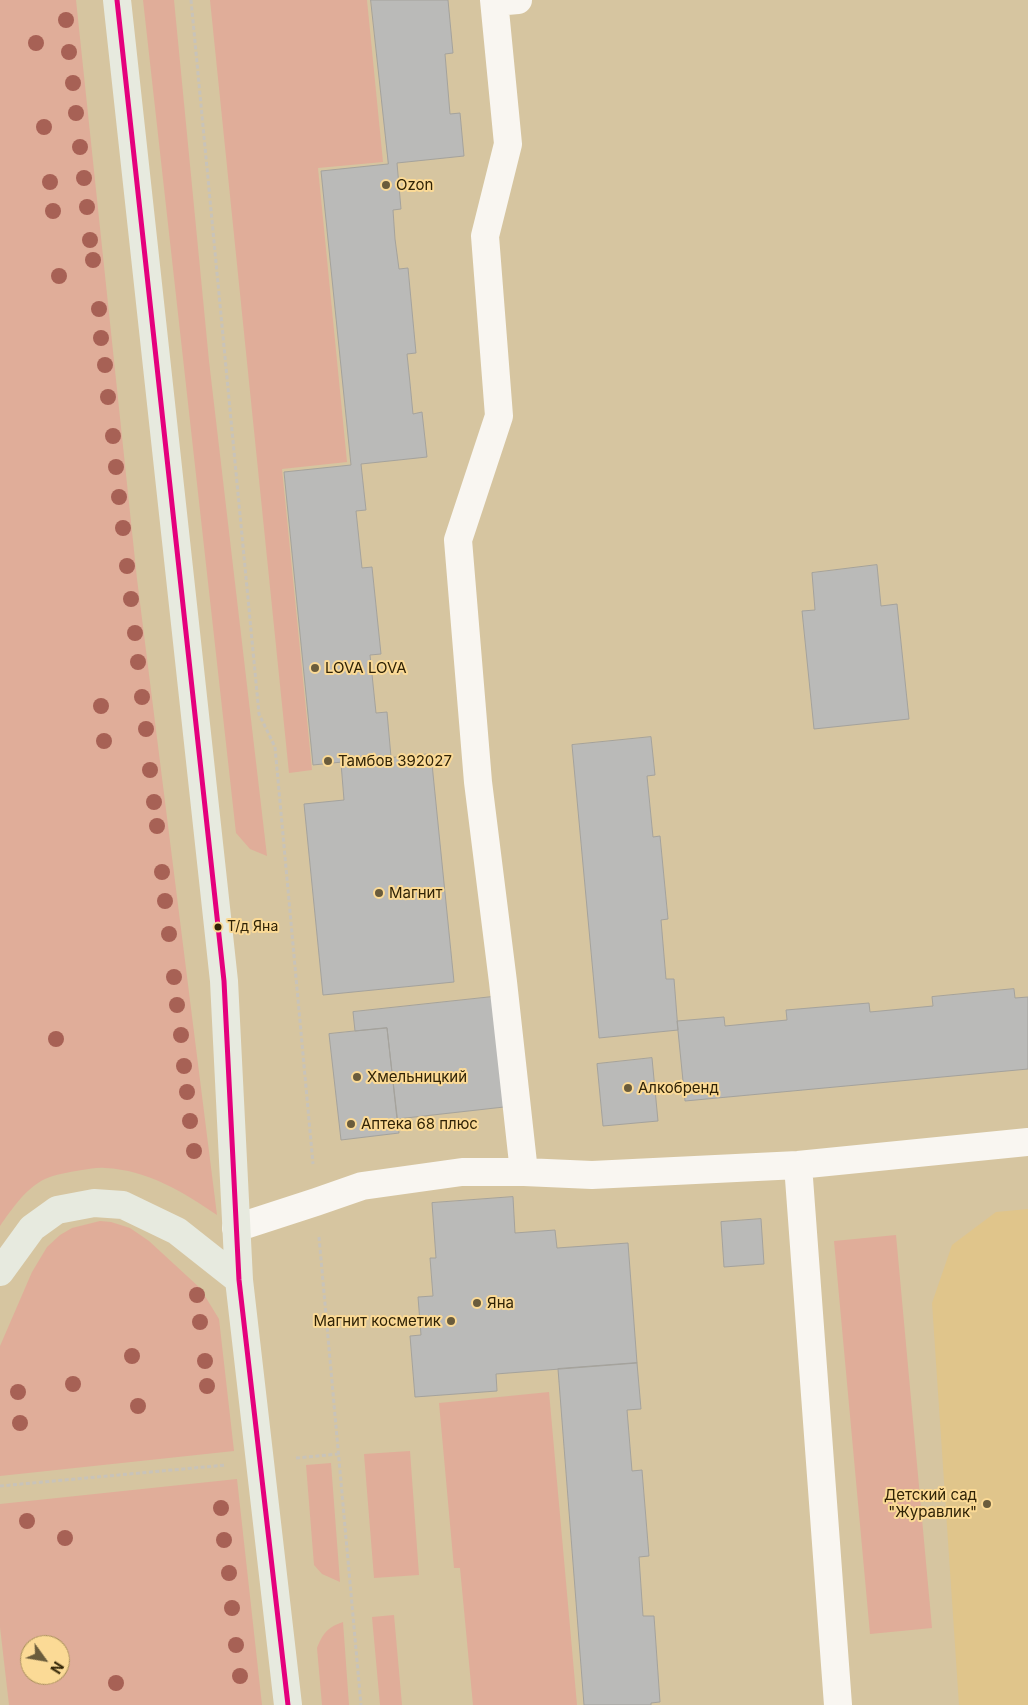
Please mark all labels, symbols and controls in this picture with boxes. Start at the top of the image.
place label: Ozon [396,176,433,194]
marker: Ozon [380,179,392,191]
place label: LOVA LOVA [325,659,407,677]
marker: LOVA LOVA [309,662,321,674]
place label: Тамбов 392027 [338,752,452,770]
marker: Тамбов 392027 [322,755,334,767]
place label: Магнит [389,884,442,902]
marker: Магнит [373,887,385,899]
place label: Т/д Яна [227,919,278,935]
marker: Т/д Яна [213,922,223,932]
place label: Хмельницкий [367,1068,467,1086]
marker: Хмельницкий [351,1071,363,1083]
place label: Алкобренд [638,1079,719,1097]
marker: Алкобренд [622,1082,634,1094]
place label: Аптека 68 плюс [361,1115,478,1133]
marker: Аптека 68 плюс [345,1118,357,1130]
place label: Яна [487,1294,514,1312]
marker: Яна [471,1297,483,1309]
place label: Магнит косметик [313,1312,441,1330]
marker: Магнит косметик [445,1315,457,1327]
place label: Детский сад "Журавлик" [884,1486,977,1521]
marker: Детский сад "Журавлик" [981,1498,993,1510]
north arrow [20,1635,70,1685]
text: N [47,1659,67,1677]

